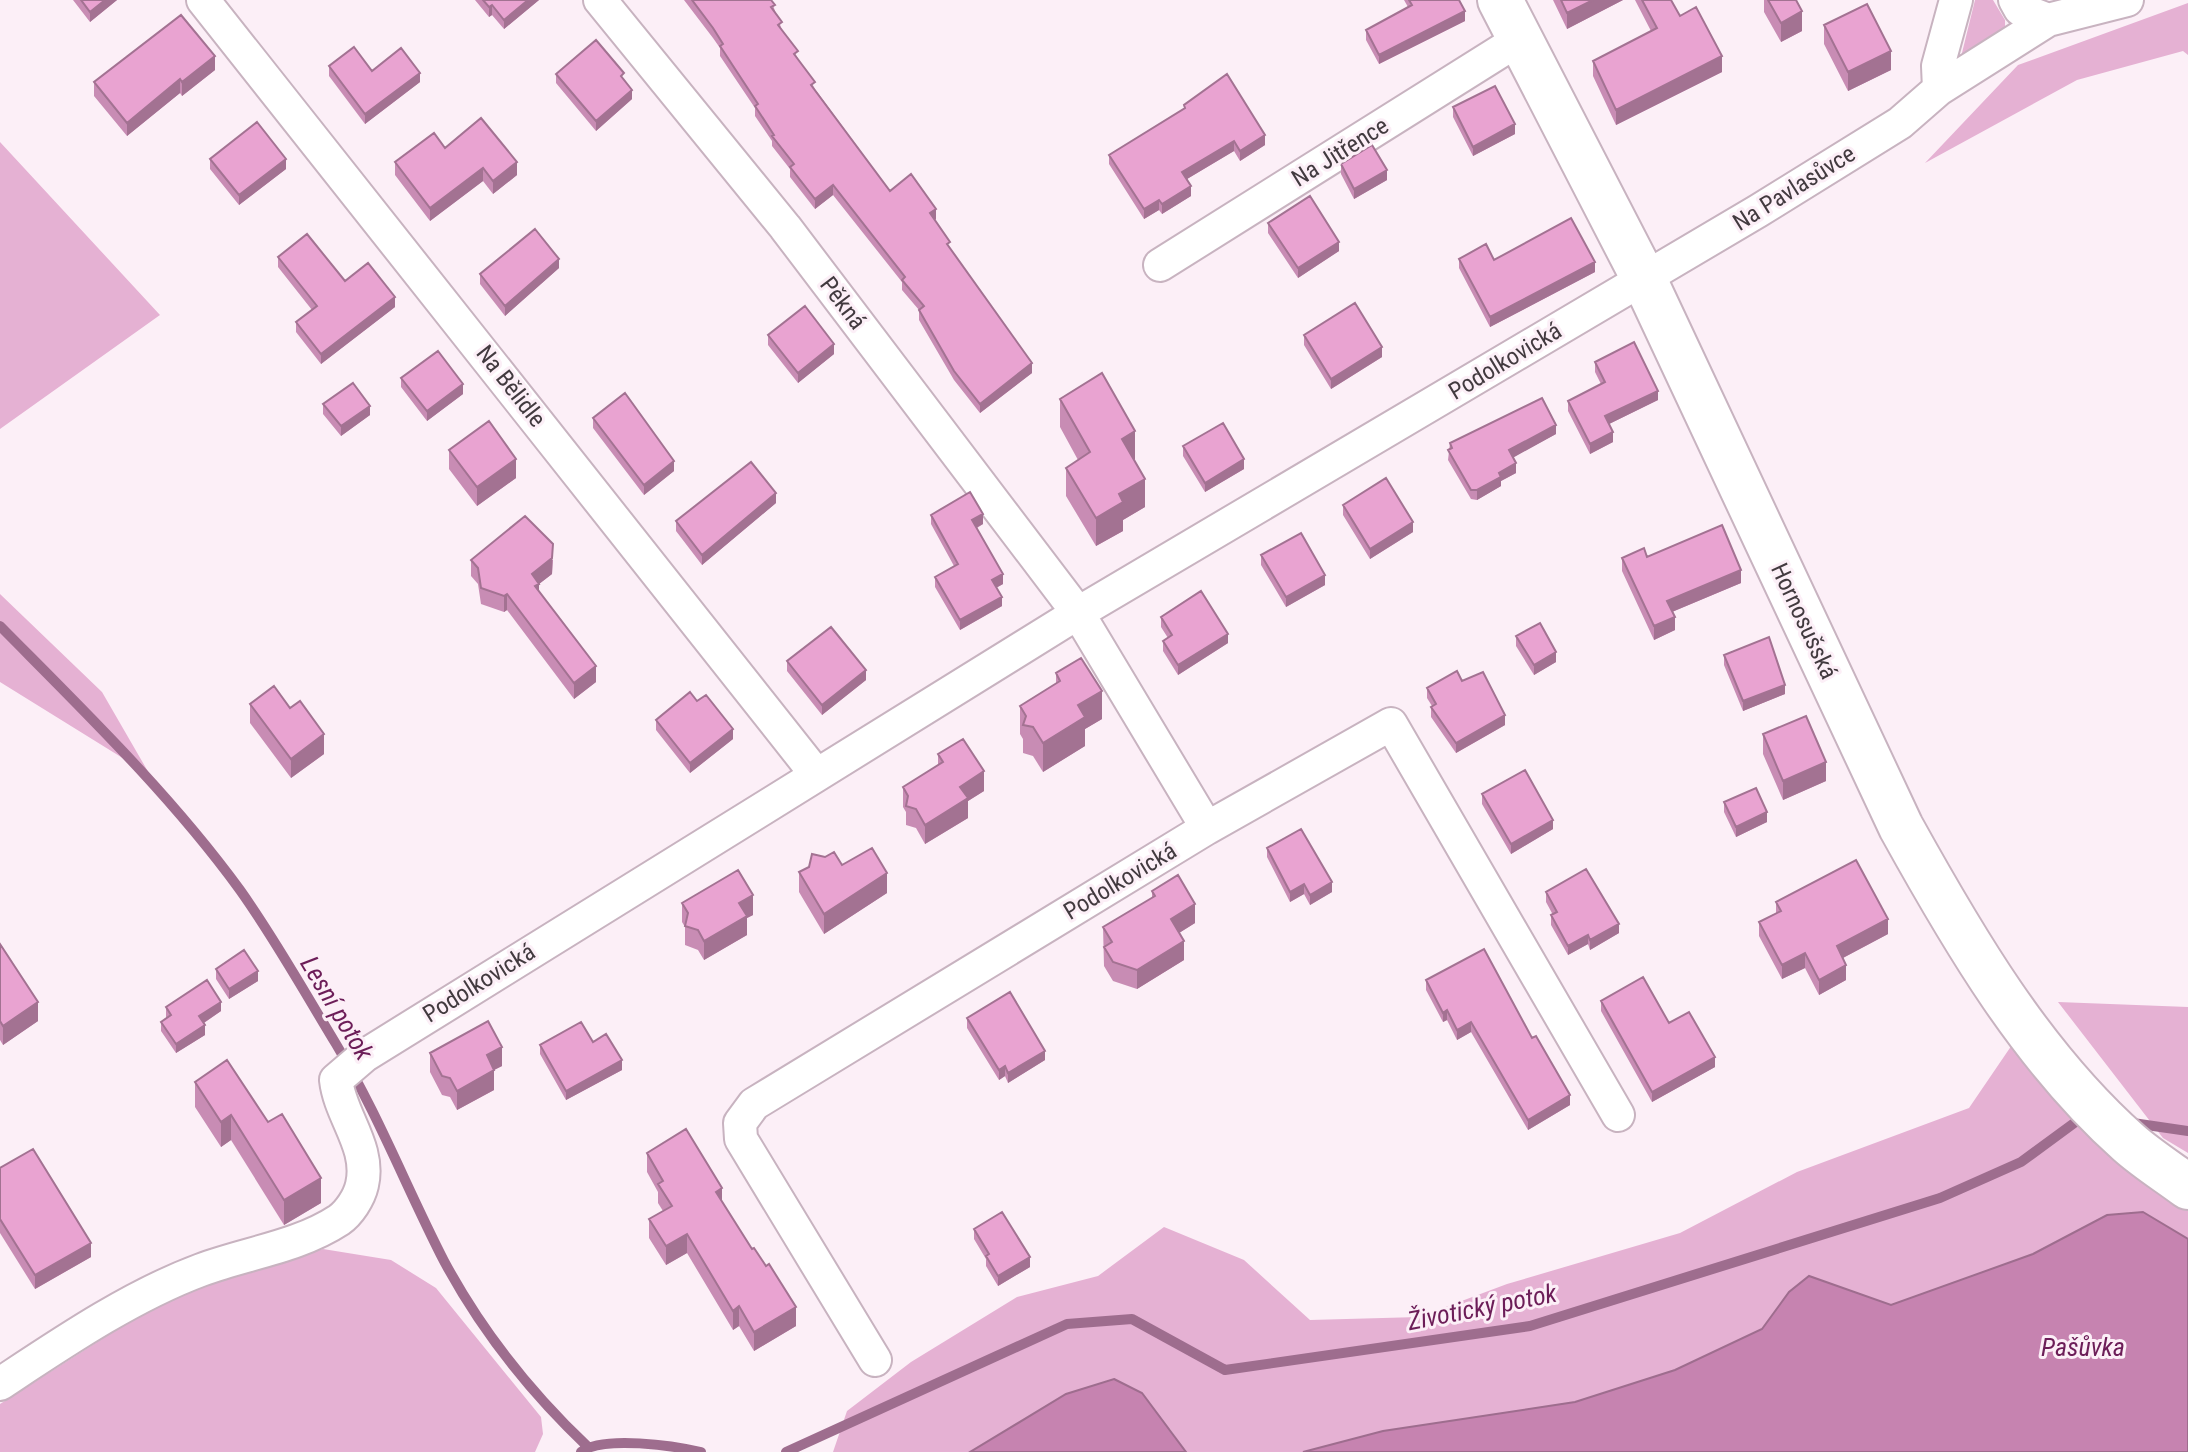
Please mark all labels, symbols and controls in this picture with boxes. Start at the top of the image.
street label: Na Jitřence [1287,111,1393,193]
street label: Na Pavlasůvce [1728,139,1860,237]
street label: Pěkná [814,271,872,335]
street label: Podolkovická [1444,316,1566,406]
street label: Na Bělidle [470,340,552,432]
street label: Hornosušská [1765,559,1843,683]
street label: Podolkovická [1059,836,1181,926]
street label: Podolkovická [418,938,540,1028]
water label: Lesní potok [294,951,380,1066]
water label: Životický potok [1404,1278,1560,1336]
water label: Pašůvka [2041,1332,2125,1362]

